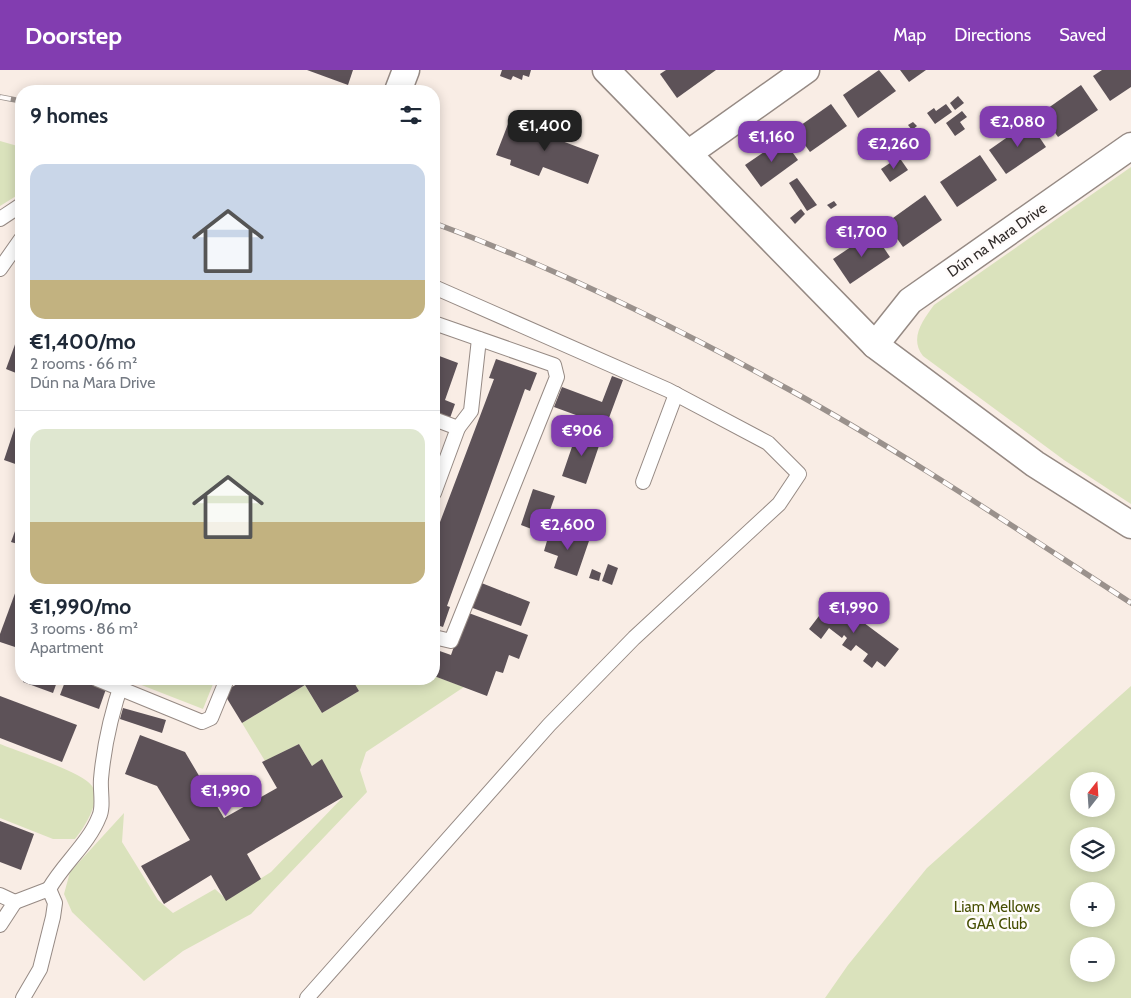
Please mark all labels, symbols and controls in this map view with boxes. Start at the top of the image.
text: Doorstep [25,21,122,50]
text: Map [893,24,926,46]
text: Directions [954,24,1031,46]
text: Saved [1059,24,1106,46]
icon: filters [397,101,425,129]
text: 9 homes [30,103,108,128]
pin: €2,080 [977,106,1059,148]
pin: €1,400 [504,109,586,152]
text: €2,080 [991,112,1045,131]
text: €1,400 [519,116,571,135]
pin: €1,160 [731,121,813,163]
text: €1,160 [749,127,795,146]
pin: €2,260 [853,128,935,170]
text: €2,260 [868,134,920,153]
icon: home [183,196,273,286]
street label: Dún na Mara Drive [944,199,1051,281]
pin: €1,700 [821,216,903,258]
text: €1,700 [837,222,887,241]
text: €1,400/mo [30,329,136,354]
text: 2 rooms · 66 m² [30,354,137,373]
text: Dún na Mara Drive [30,373,155,392]
pin: €906 [552,414,612,457]
text: €906 [562,421,602,440]
icon: home [183,462,273,552]
pin: €2,600 [527,508,609,551]
text: €2,600 [541,515,595,534]
pin: €1,990 [813,592,895,634]
text: €1,990/mo [30,594,131,619]
text: €1,990 [830,598,878,617]
text: 3 rooms · 86 m² [30,619,138,638]
text: Apartment [30,638,103,657]
north arrow [1070,772,1115,818]
map controls [1070,772,1115,982]
pin: €1,990 [185,774,267,817]
text: €1,990 [202,781,250,800]
button: layers [1070,827,1115,872]
button: + [1070,882,1115,927]
park label: Liam Mellows GAA Club [954,898,1040,933]
button: − [1070,937,1115,982]

